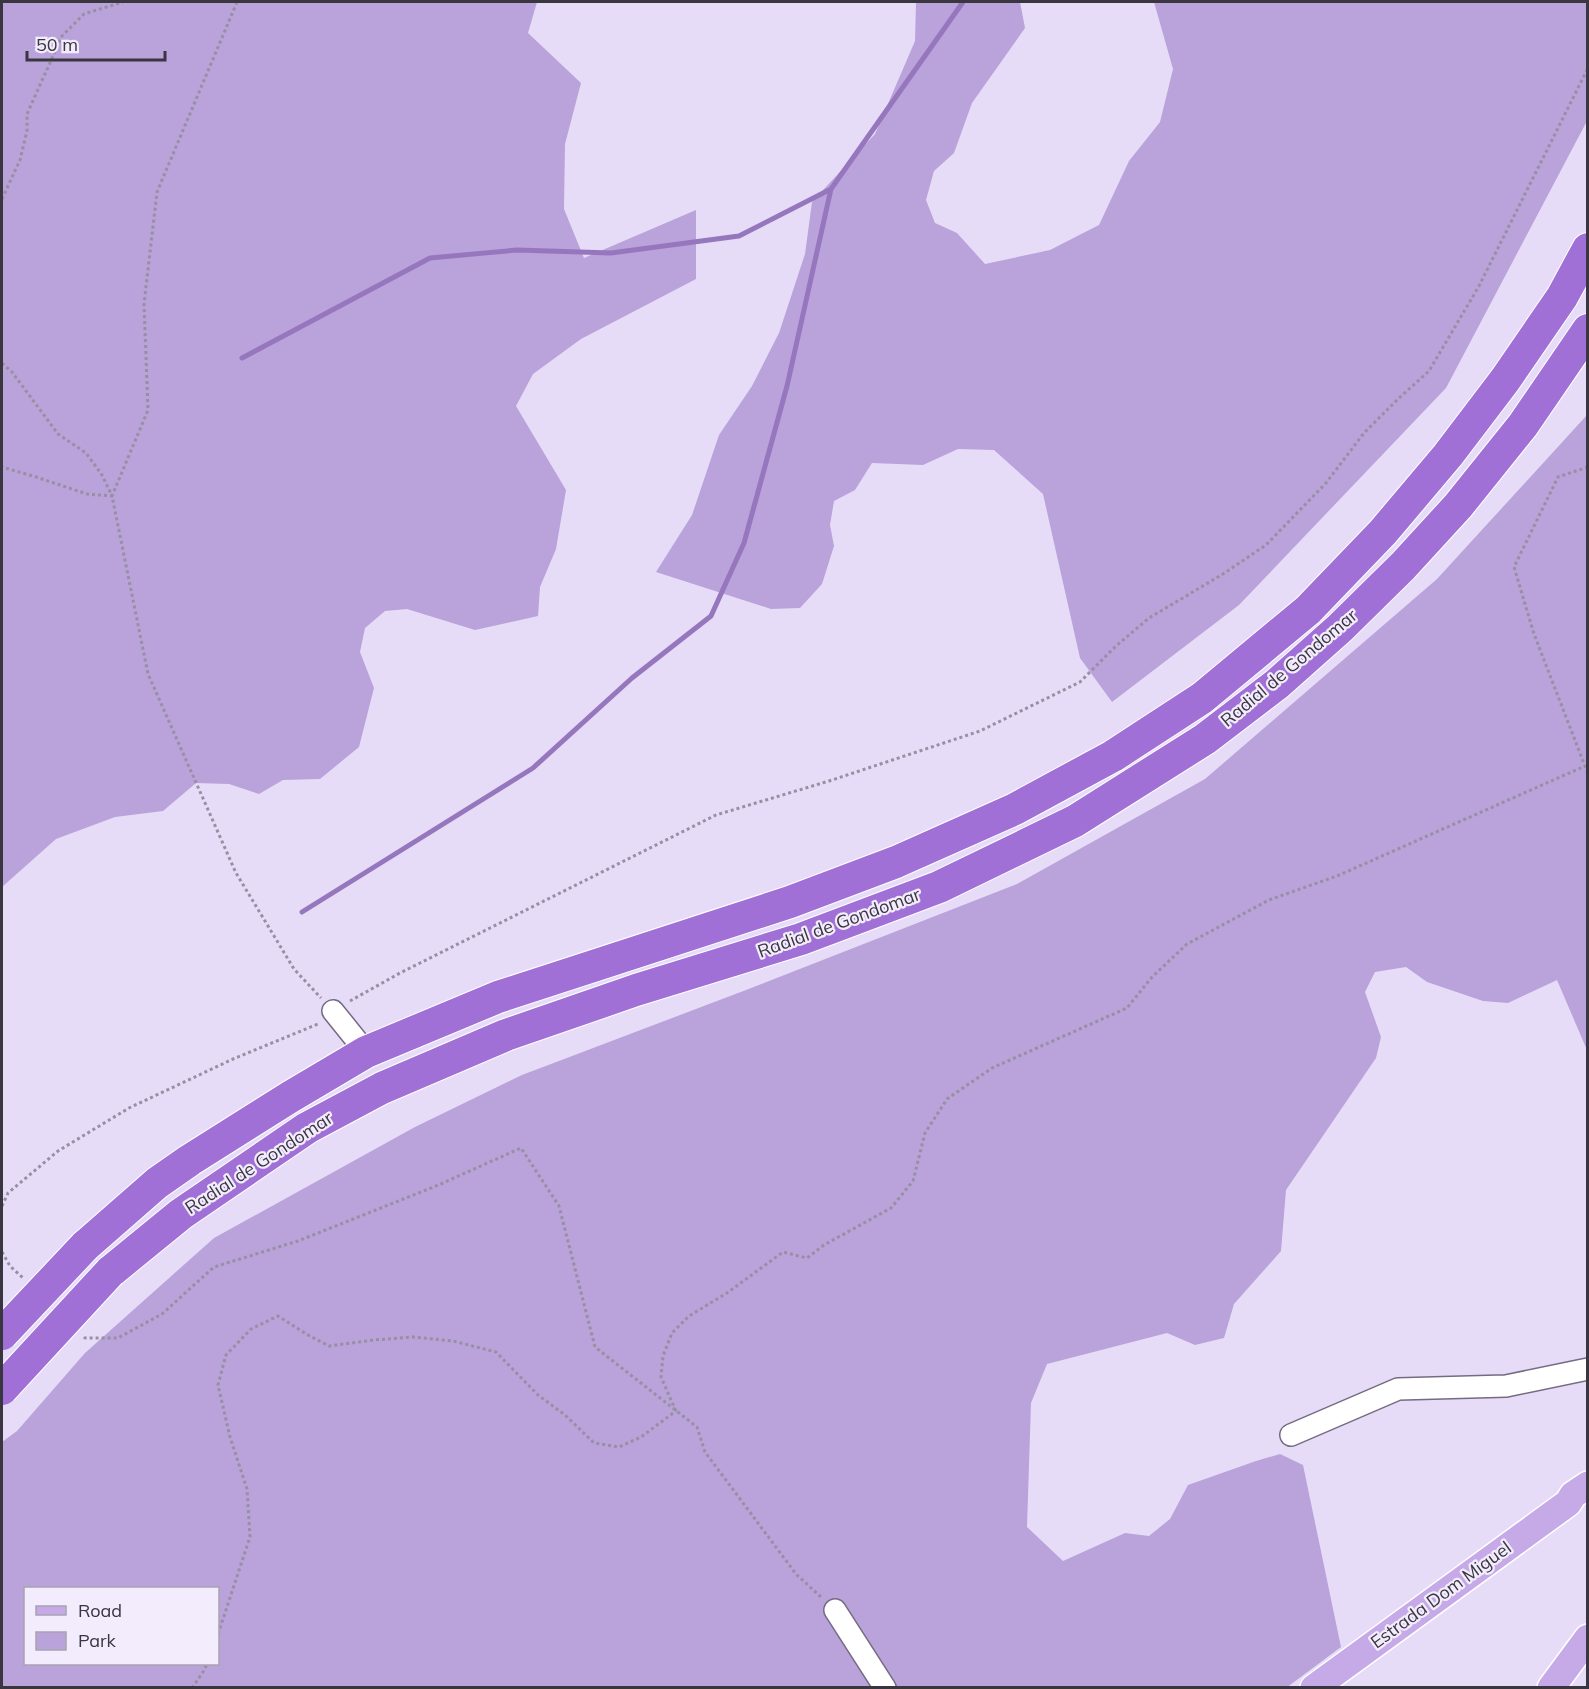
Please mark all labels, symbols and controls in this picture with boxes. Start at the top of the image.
scale bar [27,24,165,62]
text: 50 m [36,33,78,56]
street label: Radial de Gondomar [1216,603,1362,732]
street label: Radial de Gondomar [754,882,924,963]
street label: Radial de Gondomar [181,1106,337,1219]
street label: Estrada Dom Miguel [1366,1536,1516,1653]
legend [24,1587,219,1665]
text: Road [78,1599,122,1622]
text: Park [78,1629,117,1652]

